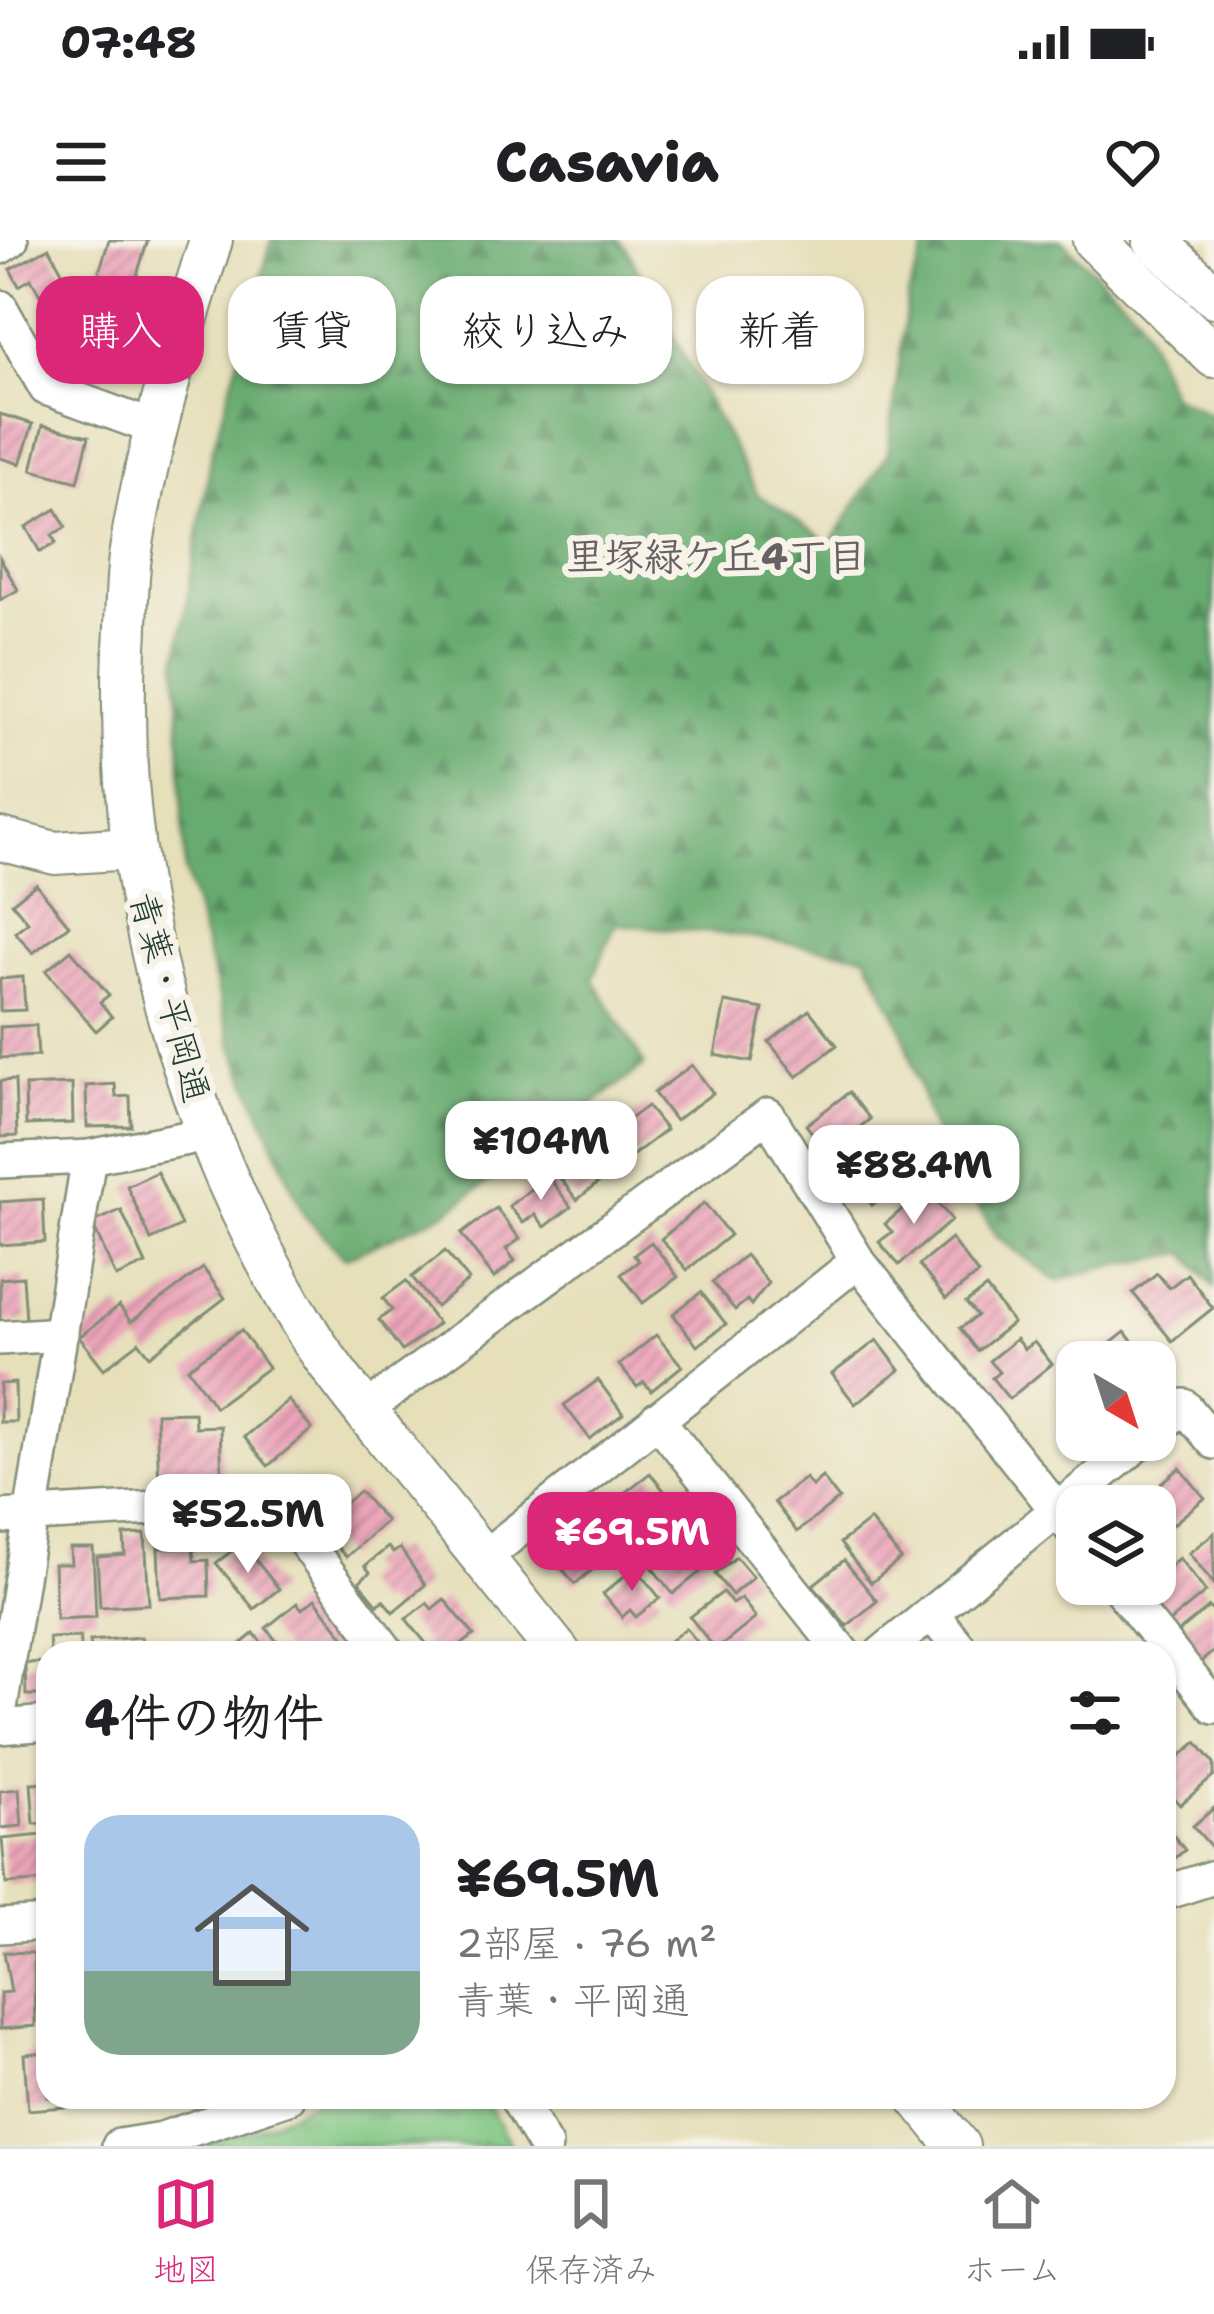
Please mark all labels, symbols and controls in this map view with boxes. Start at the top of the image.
text: 07:48 [60,12,197,72]
text: Casavia [495,126,719,198]
icon: menu [48,129,114,195]
icon: heart [1100,129,1166,195]
chip: 購入 [36,276,204,384]
chip: 賃貸 [228,276,396,384]
chip: 絞り込み [420,276,672,384]
chip: 新着 [696,276,864,384]
district label: 里塚緑ケ丘4丁目 [566,530,866,582]
street label: 青葉・平岡通 [118,886,222,1108]
pin: ¥104M [457,1101,625,1203]
text: ¥104M [472,1114,610,1166]
pin: ¥88.4M [816,1125,1012,1227]
text: ¥88.4M [835,1138,993,1190]
north arrow [1056,1341,1176,1461]
map controls [1056,1341,1176,1605]
pin: ¥52.5M [150,1474,346,1576]
button: layers [1056,1485,1176,1605]
text: ¥52.5M [171,1487,325,1539]
pin: ¥69.5M [534,1492,730,1594]
text: ¥69.5M [554,1505,710,1557]
icon: filters [1062,1680,1128,1746]
text: 4件の物件 [84,1683,324,1751]
text: ¥69.5M [456,1844,659,1912]
icon: home [180,1863,324,2007]
text: 2部屋 · 76 m² [456,1917,717,1969]
text: 青葉・平岡通 [456,1974,690,2026]
tab: 地図 [153,2171,219,2292]
tab: 保存済み [525,2171,657,2292]
tab: ホーム [963,2171,1061,2292]

